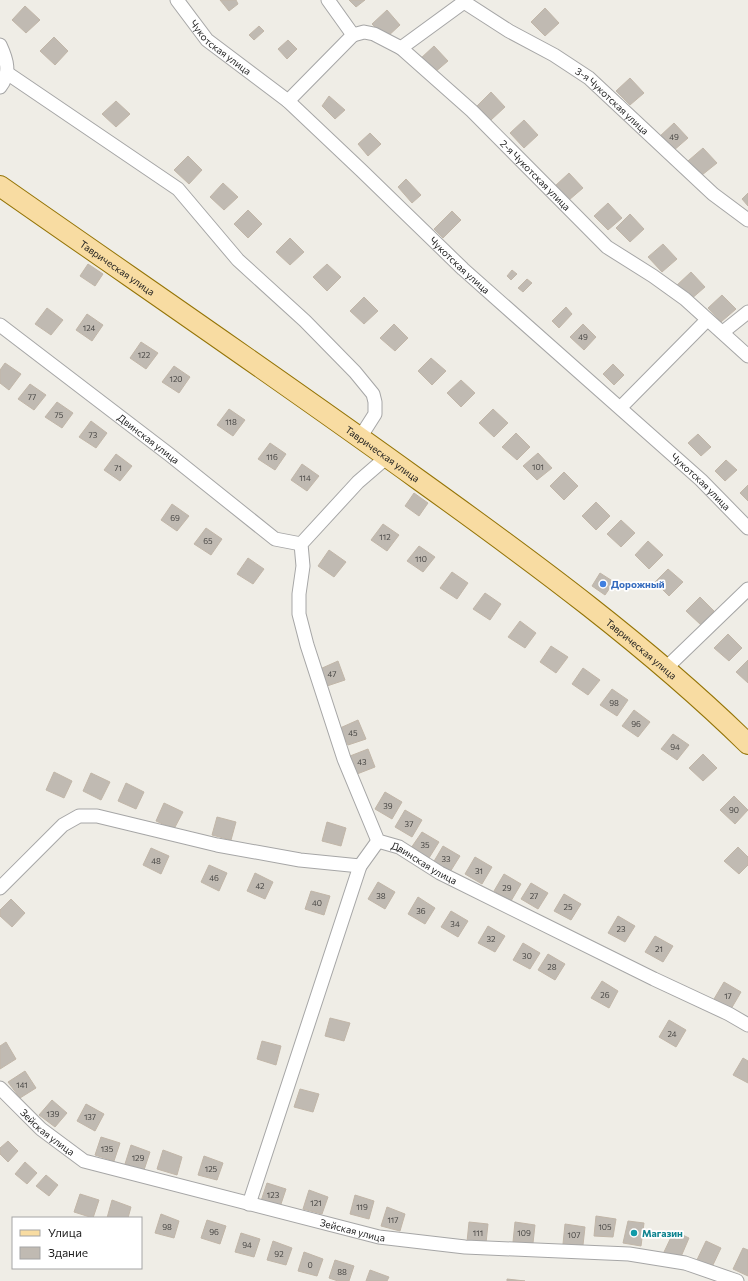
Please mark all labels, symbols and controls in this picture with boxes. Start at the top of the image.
street label: Чукотская улица [188,17,254,77]
street label: 3-я Чукотская улица [573,65,651,137]
house number: 49 [669,132,679,142]
street label: 2-я Чукотская улица [498,137,573,213]
street label: Чукотская улица [427,234,492,296]
street label: Таврическая улица [78,238,157,298]
house number: 124 [83,323,95,333]
house number: 49 [578,332,588,342]
house number: 122 [138,350,151,360]
house number: 120 [169,374,183,384]
house number: 77 [28,392,36,402]
house number: 75 [55,410,64,420]
street label: Двинская улица [115,411,182,466]
house number: 118 [225,417,237,427]
street label: Таврическая улица [343,423,422,484]
house number: 73 [89,430,98,440]
street label: Чукотская улица [669,450,733,513]
house number: 116 [266,452,278,462]
house number: 101 [532,462,544,472]
house number: 71 [114,463,122,473]
house number: 114 [299,473,311,483]
house number: 69 [170,513,180,523]
house number: 112 [379,532,391,542]
house number: 65 [203,536,213,546]
house number: 110 [415,554,427,564]
place label: Дорожный [611,578,665,590]
marker: Дорожный [598,579,608,589]
street label: Таврическая улица [603,616,679,682]
house number: 47 [328,669,336,679]
house number: 98 [609,698,619,708]
house number: 96 [631,719,641,729]
house number: 45 [348,728,358,738]
house number: 94 [670,742,680,752]
house number: 43 [357,757,367,767]
house number: 39 [383,801,393,811]
house number: 90 [729,805,739,815]
house number: 37 [405,819,413,829]
street label: Двинская улица [390,839,459,887]
house number: 35 [420,840,430,850]
house number: 33 [441,854,451,864]
house number: 48 [151,856,161,866]
house number: 31 [475,866,483,876]
house number: 46 [209,873,219,883]
house number: 42 [255,881,265,891]
house number: 29 [502,883,512,893]
house number: 38 [376,891,386,901]
house number: 27 [530,891,538,901]
house number: 40 [312,898,322,908]
house number: 25 [563,902,573,912]
house number: 36 [416,906,426,916]
house number: 34 [450,919,460,929]
house number: 23 [617,924,626,934]
house number: 32 [487,934,496,944]
house number: 21 [655,944,663,954]
house number: 30 [522,951,532,961]
house number: 28 [547,962,557,972]
house number: 26 [600,990,610,1000]
house number: 17 [724,991,732,1001]
house number: 24 [667,1029,677,1039]
house number: 141 [16,1080,28,1090]
street label: Зейская улица [18,1106,77,1158]
house number: 139 [47,1109,60,1119]
house number: 137 [84,1112,96,1122]
house number: 135 [101,1144,114,1154]
house number: 129 [132,1153,144,1163]
house number: 125 [205,1164,218,1174]
house number: 123 [267,1190,280,1200]
house number: 121 [310,1198,322,1208]
house number: 119 [356,1202,368,1212]
house number: 117 [387,1215,399,1225]
street label: Зейская улица [319,1216,386,1244]
legend [12,1217,142,1269]
house number: 98 [162,1222,172,1232]
house number: 105 [598,1222,612,1232]
text: Улица [48,1225,82,1239]
house number: 96 [209,1227,219,1237]
place label: Магазин [642,1227,683,1239]
house number: 111 [473,1228,483,1238]
house number: 109 [517,1228,531,1238]
marker: Магазин [629,1228,639,1238]
house number: 107 [568,1230,580,1240]
house number: 94 [242,1240,252,1250]
text: Здание [48,1245,88,1259]
house number: 92 [274,1249,284,1259]
house number: 0 [307,1260,313,1270]
house number: 88 [337,1267,347,1277]

